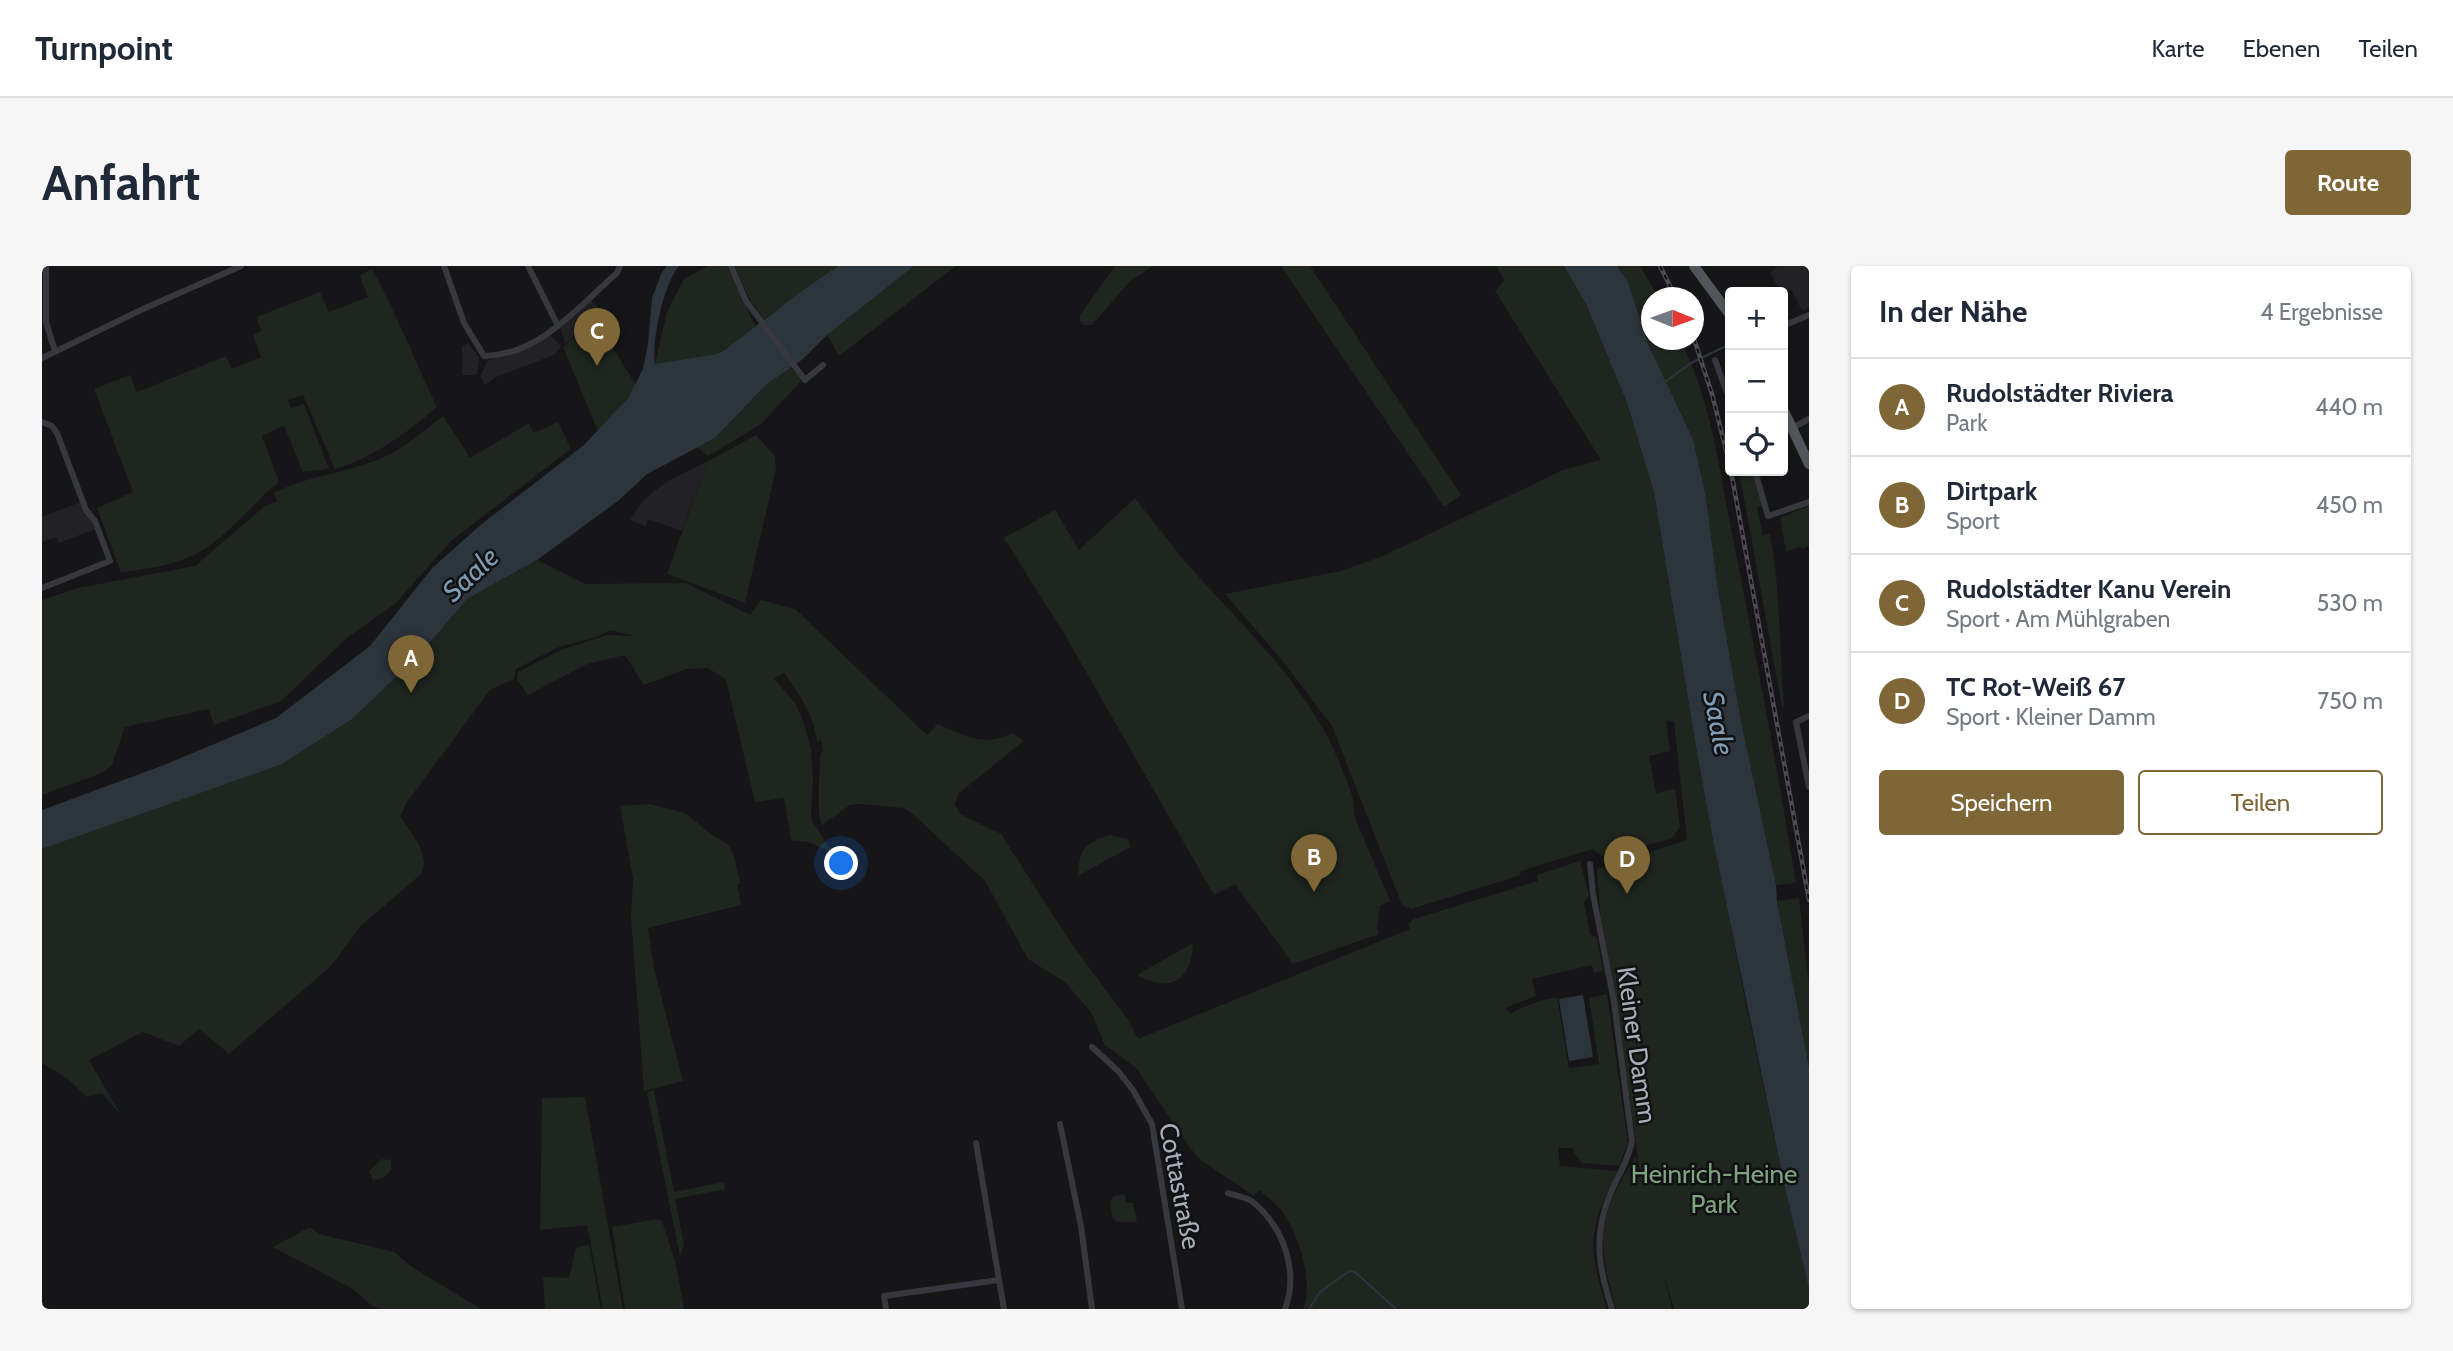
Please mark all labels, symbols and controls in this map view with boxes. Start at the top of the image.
text: Turnpoint [35,28,173,68]
text: Karte [2151,34,2204,63]
text: Ebenen [2242,34,2320,63]
text: Teilen [2358,34,2418,63]
button: Route [2285,150,2411,215]
text: Anfahrt [42,153,200,212]
north arrow [1641,287,1704,350]
map controls [1725,287,1788,476]
button: + [1725,287,1788,350]
text: In der Nähe [1879,293,2028,330]
text: 4 Ergebnisse [2260,298,2383,326]
pin: C [574,308,620,366]
button: − [1725,350,1788,413]
text: Rudolstädter Riviera [1946,377,2174,409]
text: A [1895,393,1909,421]
text: 440 m [2315,393,2383,421]
text: Park [1946,409,1987,437]
button: locate [1725,413,1788,476]
text: Dirtpark [1946,475,2037,507]
text: B [1895,491,1909,519]
text: 450 m [2316,491,2383,519]
text: Sport [1946,507,2000,535]
water label: Saale [435,539,505,608]
text: Rudolstädter Kanu Verein [1946,573,2231,605]
text: C [1895,589,1909,617]
text: 530 m [2317,589,2383,617]
text: Sport · Am Mühlgraben [1946,605,2170,633]
pin: A [388,635,434,693]
text: TC Rot-Weiß 67 [1946,671,2126,703]
text: D [1894,687,1910,715]
text: 750 m [2318,687,2383,715]
water label: Saale [1696,688,1742,758]
text: Sport · Kleiner Damm [1946,703,2156,731]
button: Speichern [1879,770,2124,835]
button: Teilen [2138,770,2383,835]
pin: B [1291,834,1337,892]
pin: D [1604,836,1650,894]
your location [824,846,858,880]
street label: Kleiner Damm [1610,964,1664,1126]
street label: Cottastraße [1152,1120,1208,1252]
park label: Heinrich-Heine Park [1631,1158,1797,1220]

